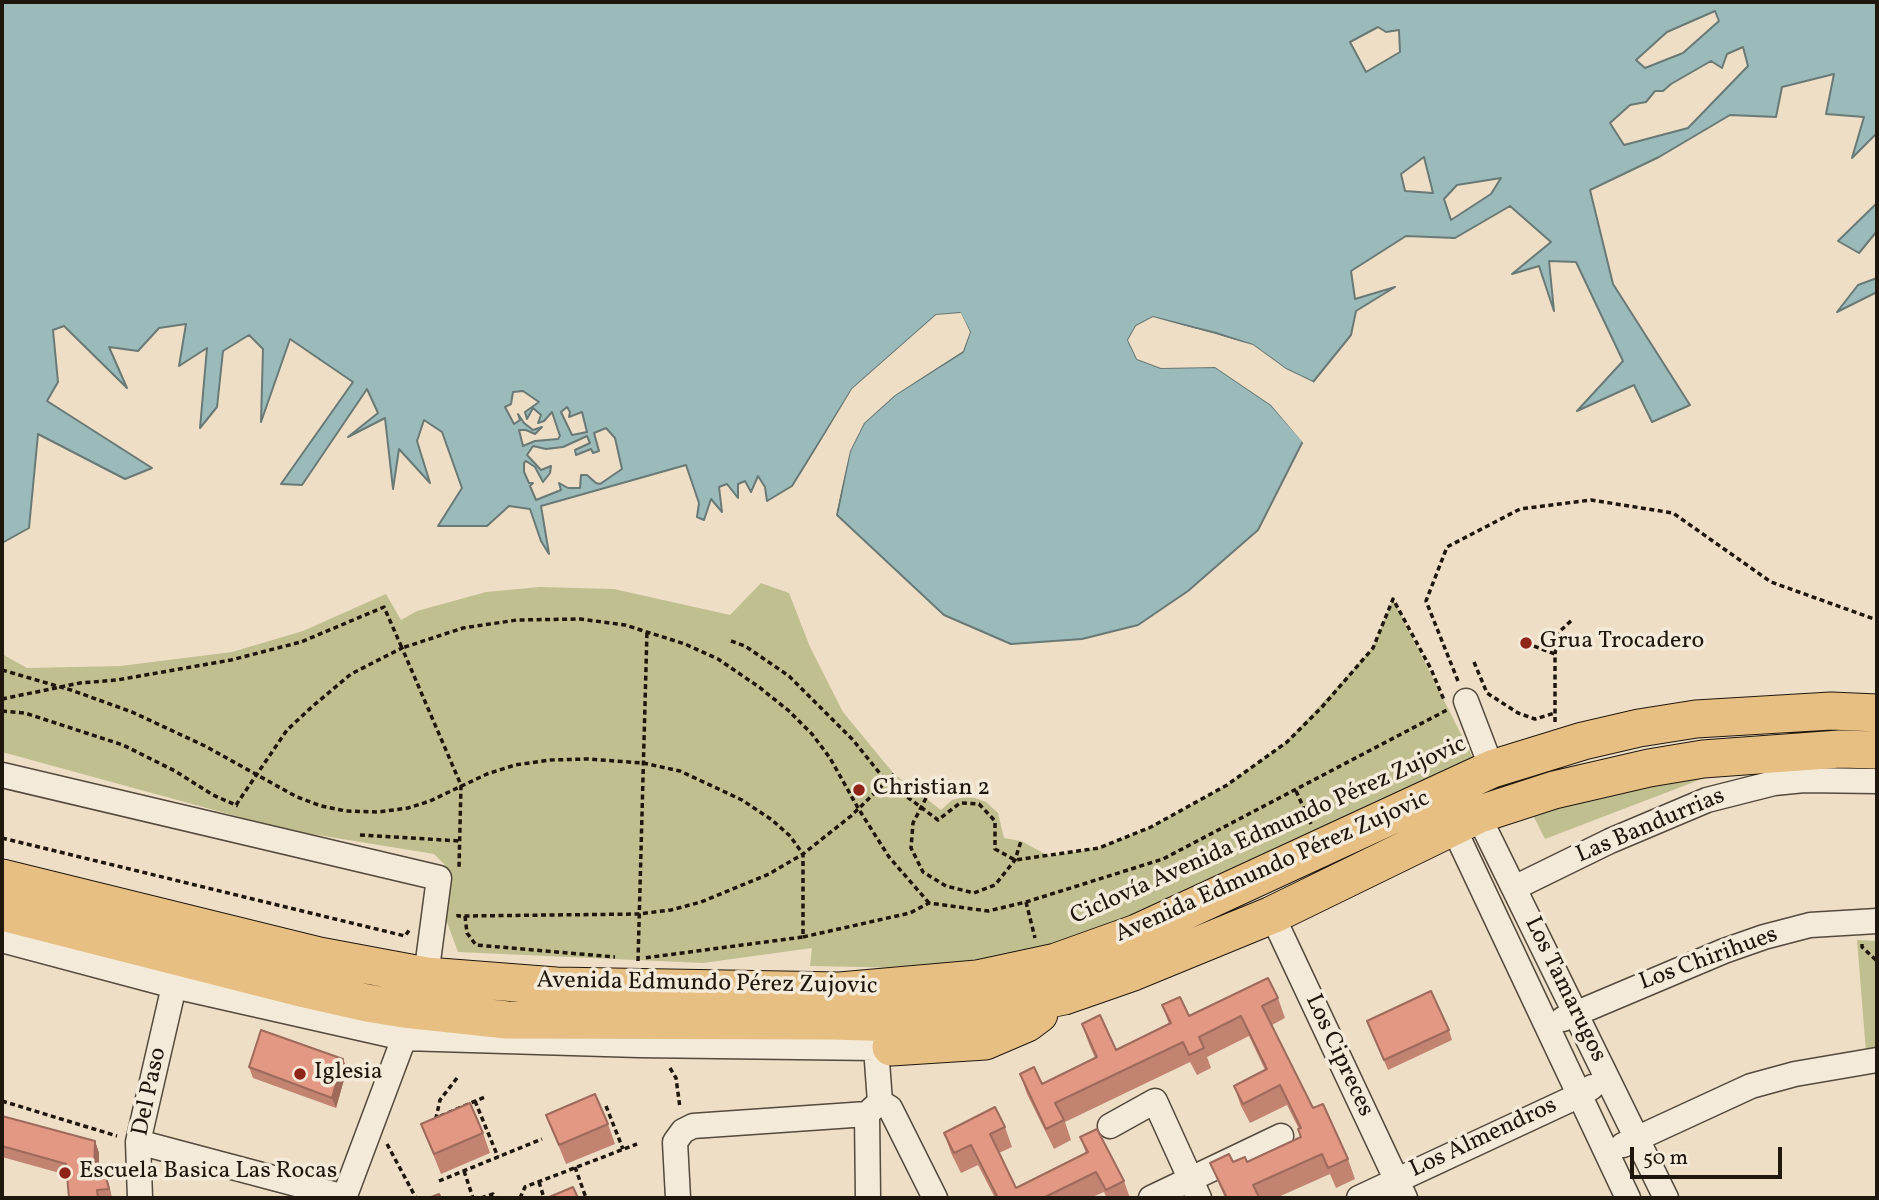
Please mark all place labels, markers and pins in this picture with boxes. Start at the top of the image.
place label: Grua Trocadero [1540,629,1704,657]
marker: Grua Trocadero [1518,635,1534,651]
place label: Christian 2 [873,776,990,804]
marker: Christian 2 [851,782,867,798]
place label: Iglesia [314,1060,383,1088]
marker: Iglesia [292,1066,308,1082]
place label: Escuela Basica Las Rocas [79,1159,337,1187]
marker: Escuela Basica Las Rocas [57,1165,73,1181]

